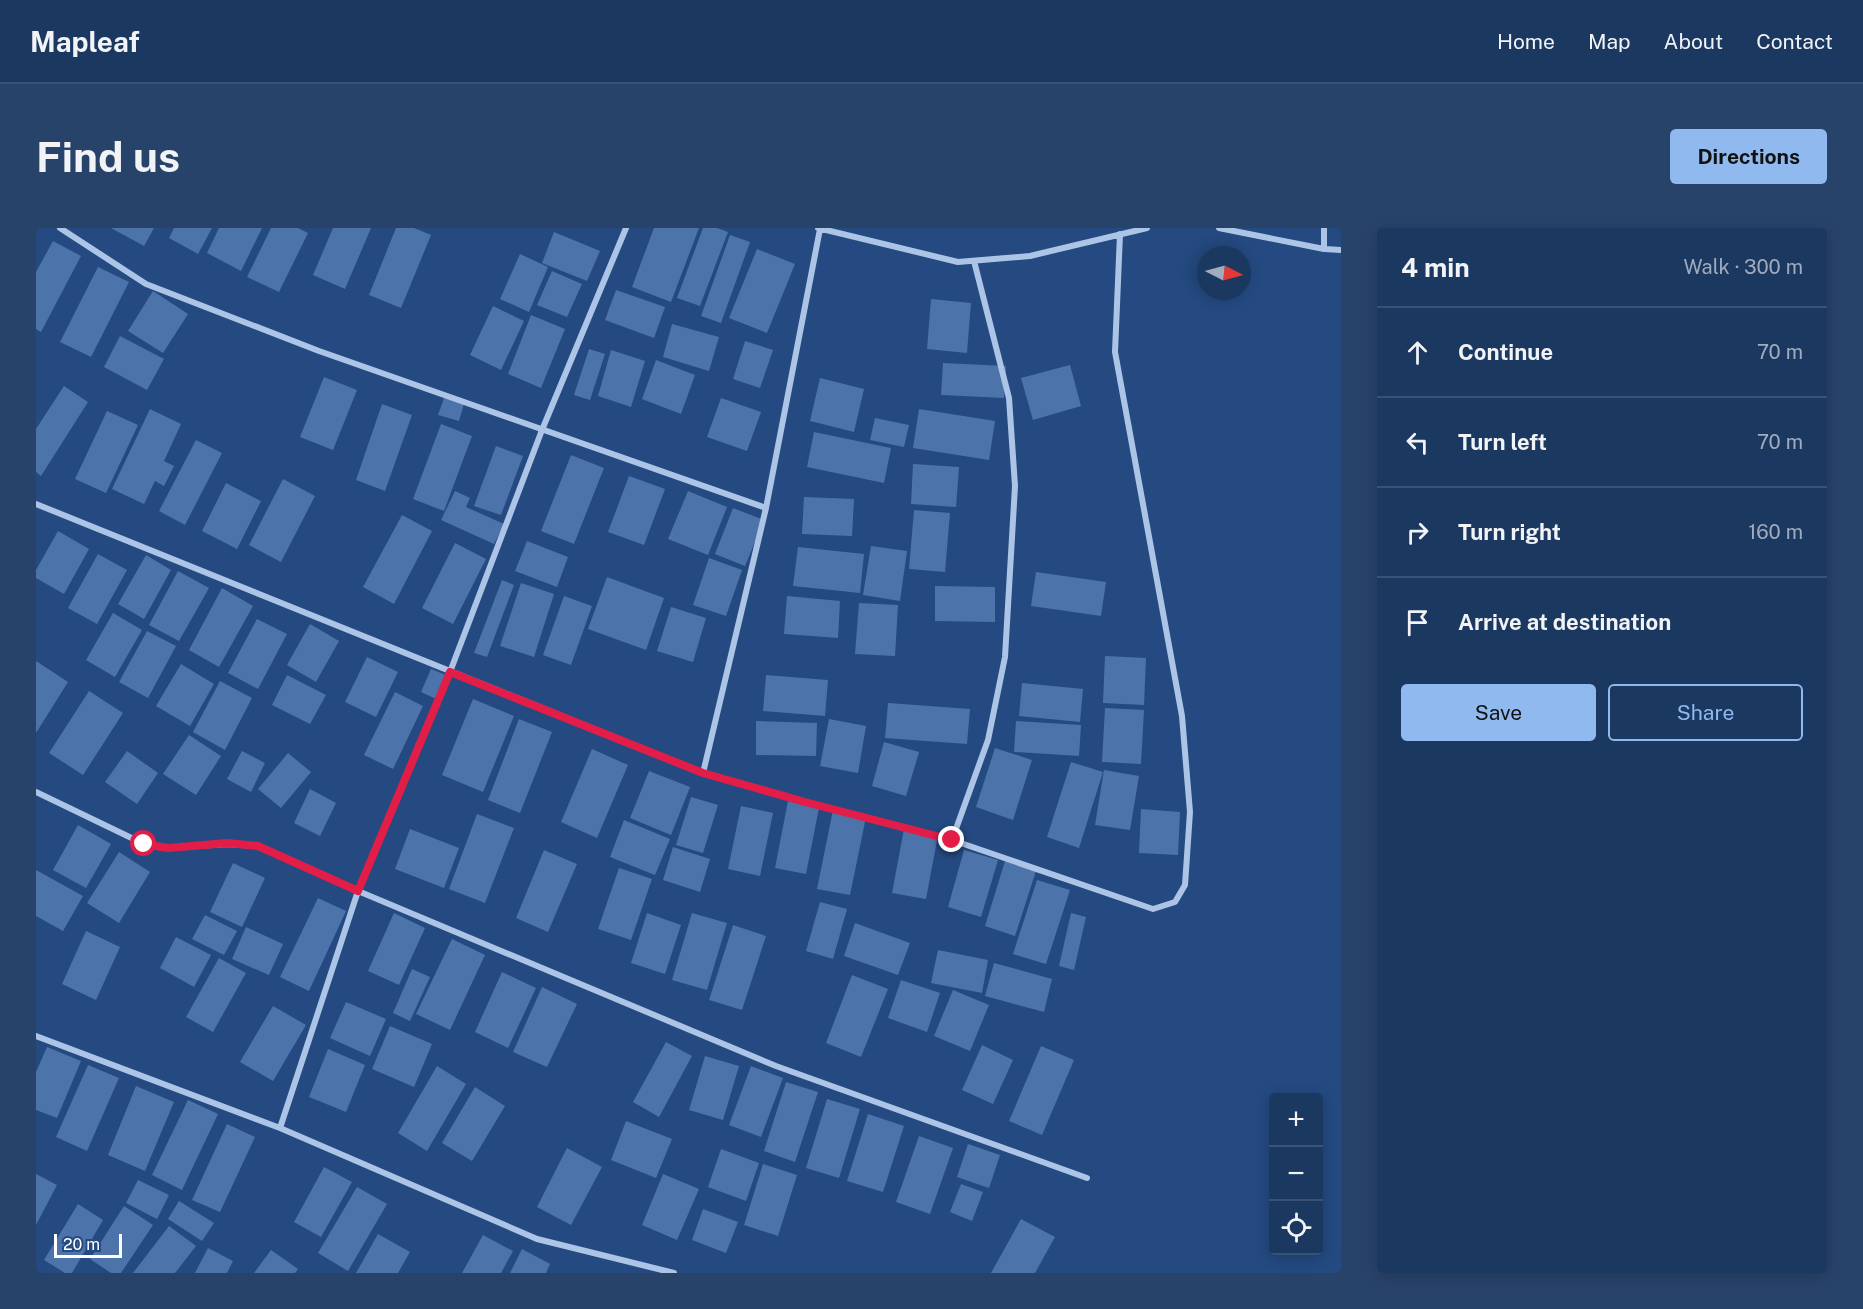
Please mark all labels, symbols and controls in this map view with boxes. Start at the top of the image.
text: Mapleaf [30,25,140,58]
text: Home [1497,29,1555,54]
text: Map [1588,29,1631,54]
text: About [1664,29,1723,54]
text: Contact [1756,29,1833,54]
button: Directions [1670,129,1827,184]
text: Find us [36,132,180,181]
north arrow [1197,246,1251,300]
text: 4 min [1401,252,1470,283]
text: Walk · 300 m [1683,255,1803,279]
icon: ahead [1401,336,1434,369]
text: Continue [1458,339,1553,365]
text: 70 m [1757,340,1803,364]
icon: left [1401,426,1434,459]
text: Turn left [1458,429,1547,455]
text: 70 m [1757,430,1803,454]
icon: right [1401,516,1434,549]
text: Turn right [1458,519,1561,545]
text: 160 m [1748,520,1803,544]
icon: arrive [1401,606,1434,639]
text: Arrive at destination [1458,609,1671,635]
button: Save [1401,684,1596,741]
button: Share [1608,684,1803,741]
route end [938,826,964,852]
route start [130,830,156,856]
map controls [1269,1093,1323,1255]
button: + [1269,1093,1323,1147]
button: − [1269,1147,1323,1201]
button: locate [1269,1201,1323,1255]
scale bar [54,1231,122,1258]
text: 20 m [63,1235,100,1254]

